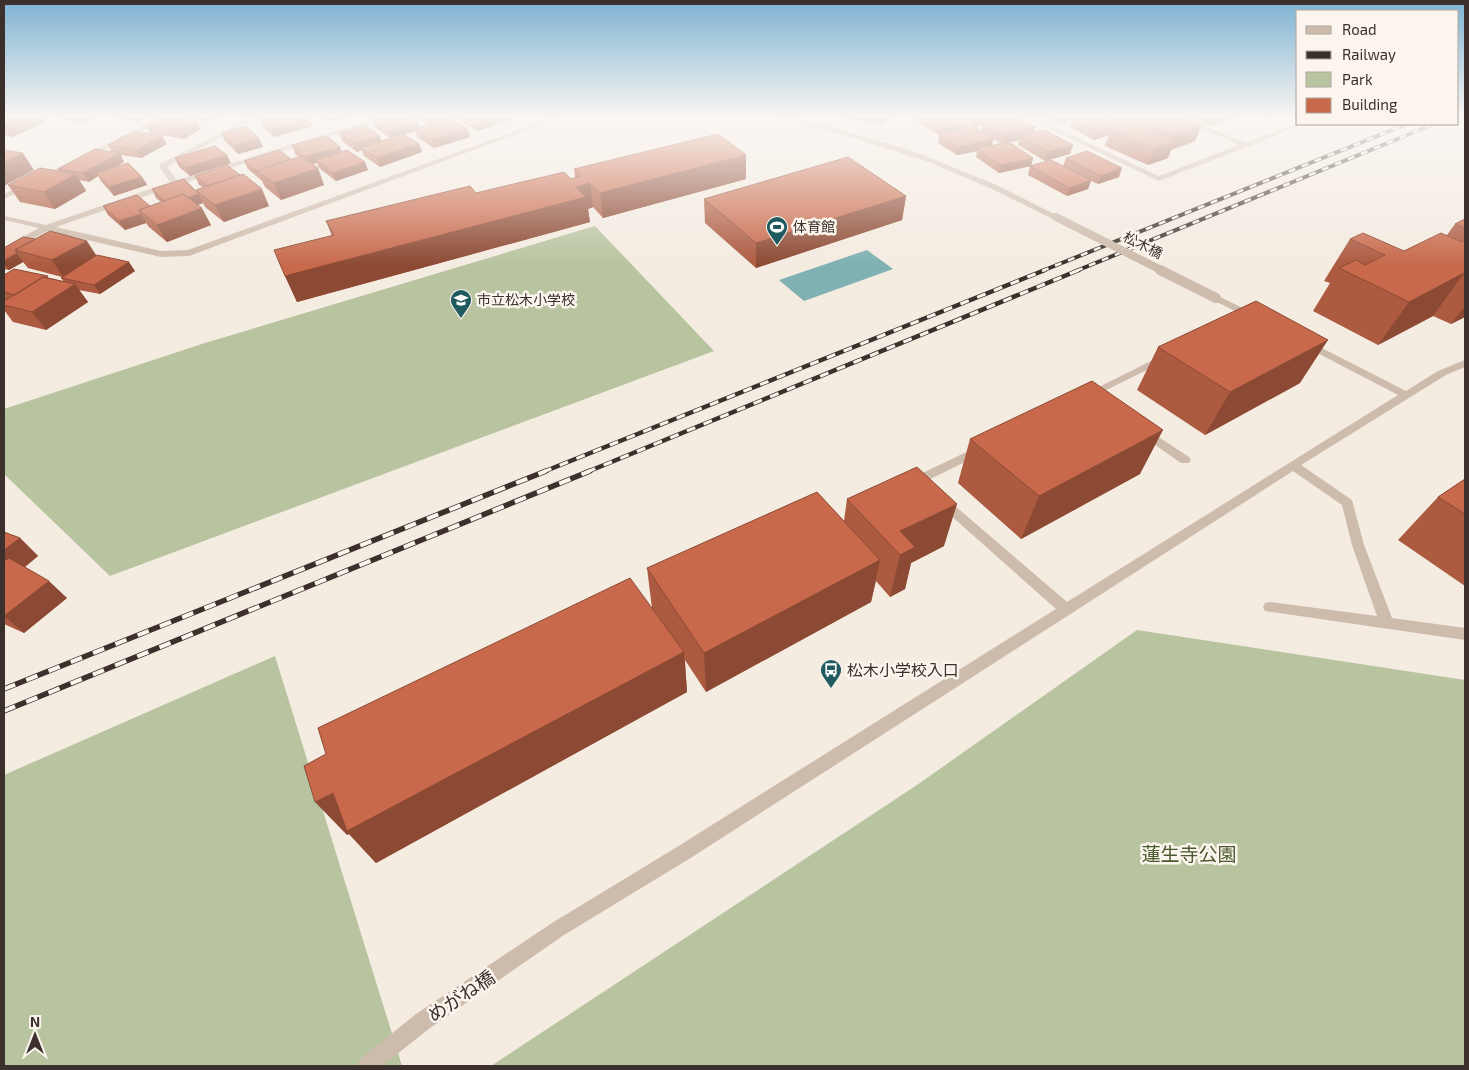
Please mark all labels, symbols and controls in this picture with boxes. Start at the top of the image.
legend [1296,10,1459,125]
text: Road [1342,20,1377,38]
text: Railway [1342,45,1396,63]
text: Park [1342,70,1373,88]
text: Building [1342,95,1398,113]
sports icon: 体育館 [765,215,789,246]
place label: 体育館 [793,218,835,235]
street label: 松木橋 [1121,227,1166,262]
school or university icon: 市立松木小学校 [449,288,473,319]
place label: 市立松木小学校 [477,291,575,308]
bus stop icon: 松木小学校入口 [819,658,843,689]
place label: 松木小学校入口 [847,660,959,679]
park label: 蓮生寺公園 [1141,842,1237,865]
street label: めがね橋 [423,965,499,1026]
north arrow [10,1010,60,1060]
text: N [30,1013,40,1030]

